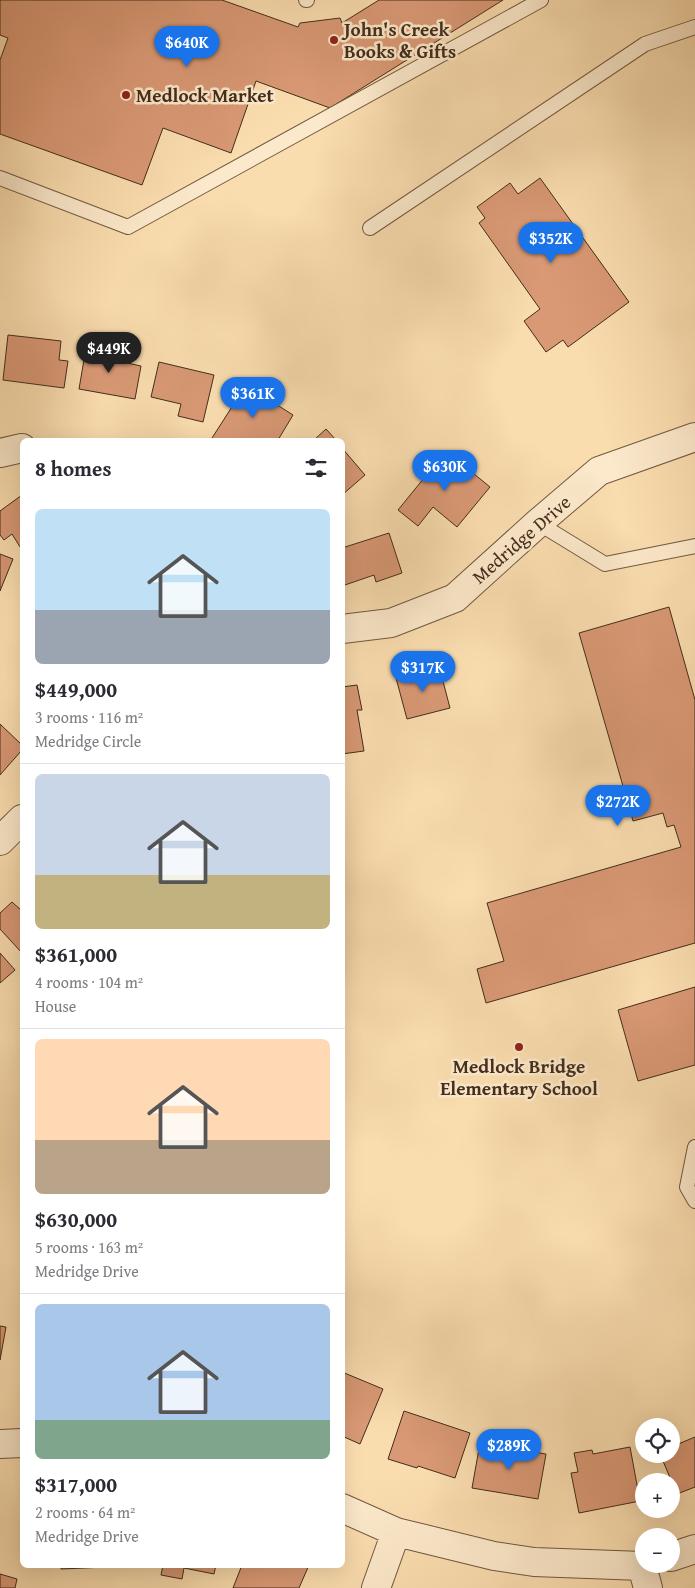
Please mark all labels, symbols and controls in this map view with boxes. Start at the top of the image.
place label: John's Creek Books & Gifts [341,15,456,65]
pin: $640K [152,26,222,68]
text: $640K [165,30,209,54]
marker: John's Creek Books & Gifts [328,34,340,46]
place label: Medlock Market [136,81,275,109]
marker: Medlock Market [120,89,132,101]
pin: $352K [516,222,586,264]
text: $352K [529,226,573,250]
pin: $449K [74,332,144,374]
text: $449K [87,336,131,360]
pin: $361K [218,376,288,419]
text: $361K [231,381,275,405]
pin: $630K [410,450,480,492]
text: 8 homes [35,453,111,484]
icon: filters [302,454,330,482]
text: $630K [423,454,467,478]
street label: Medridge Drive [465,488,577,590]
icon: home [138,541,228,631]
pin: $317K [388,650,458,693]
text: $317K [401,655,445,679]
text: $449,000 [35,674,117,705]
text: 3 rooms · 116 m² [35,705,143,729]
text: Medridge Circle [35,729,141,753]
pin: $272K [583,784,653,827]
text: $272K [596,789,640,813]
icon: home [138,807,228,897]
text: $361,000 [35,939,117,970]
text: 4 rooms · 104 m² [35,970,143,994]
text: House [35,994,76,1018]
marker: Medlock Bridge Elementary School [513,1041,525,1053]
place label: Medlock Bridge Elementary School [440,1052,598,1102]
icon: home [138,1072,228,1162]
text: $630,000 [35,1204,117,1235]
text: 5 rooms · 163 m² [35,1235,143,1259]
text: Medridge Drive [35,1259,139,1283]
icon: home [138,1337,228,1427]
map controls [635,1418,680,1573]
button: locate [635,1418,680,1463]
pin: $289K [474,1428,544,1471]
text: $289K [487,1433,531,1457]
text: $317,000 [35,1469,117,1500]
button: + [635,1473,680,1518]
text: 2 rooms · 64 m² [35,1500,135,1524]
text: Medridge Drive [35,1524,139,1548]
button: − [635,1528,680,1573]

